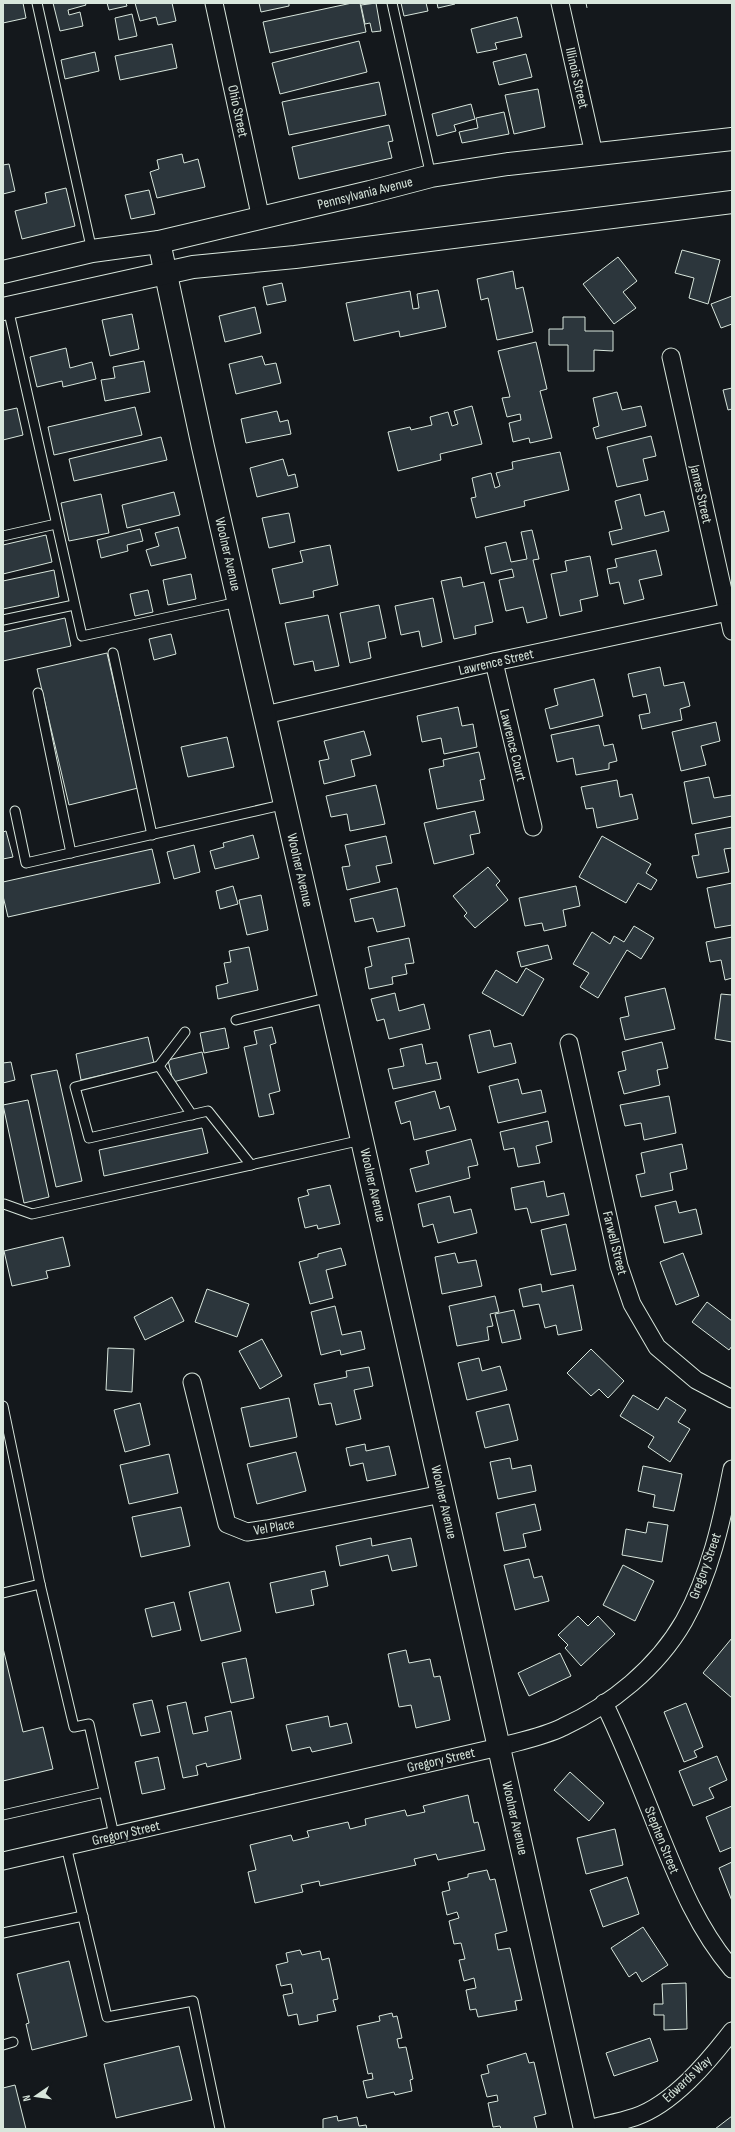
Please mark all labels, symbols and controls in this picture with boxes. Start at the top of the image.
street label: Illinois Street [562,46,592,110]
street label: Ohio Street [224,83,252,139]
street label: Pennsylvania Avenue [316,173,414,213]
street label: James Street [686,462,716,525]
street label: Woolner Avenue [211,515,245,593]
street label: Lawrence Street [457,645,535,679]
street label: Lawrence Court [496,707,530,783]
street label: Woolner Avenue [283,831,317,909]
street label: Woolner Avenue [356,1146,390,1224]
street label: Farwell Street [599,1209,631,1277]
street label: Woolner Avenue [427,1463,461,1541]
street label: Vel Place [252,1515,296,1539]
street label: Gregory Street [685,1531,725,1601]
street label: Gregory Street [405,1744,477,1776]
street label: Woolner Avenue [498,1779,532,1857]
street label: Stephen Street [641,1804,683,1876]
street label: Gregory Street [90,1817,162,1849]
street label: Edwards Way [659,2052,716,2106]
north arrow [16,2076,56,2116]
text: N [20,2094,34,2102]

